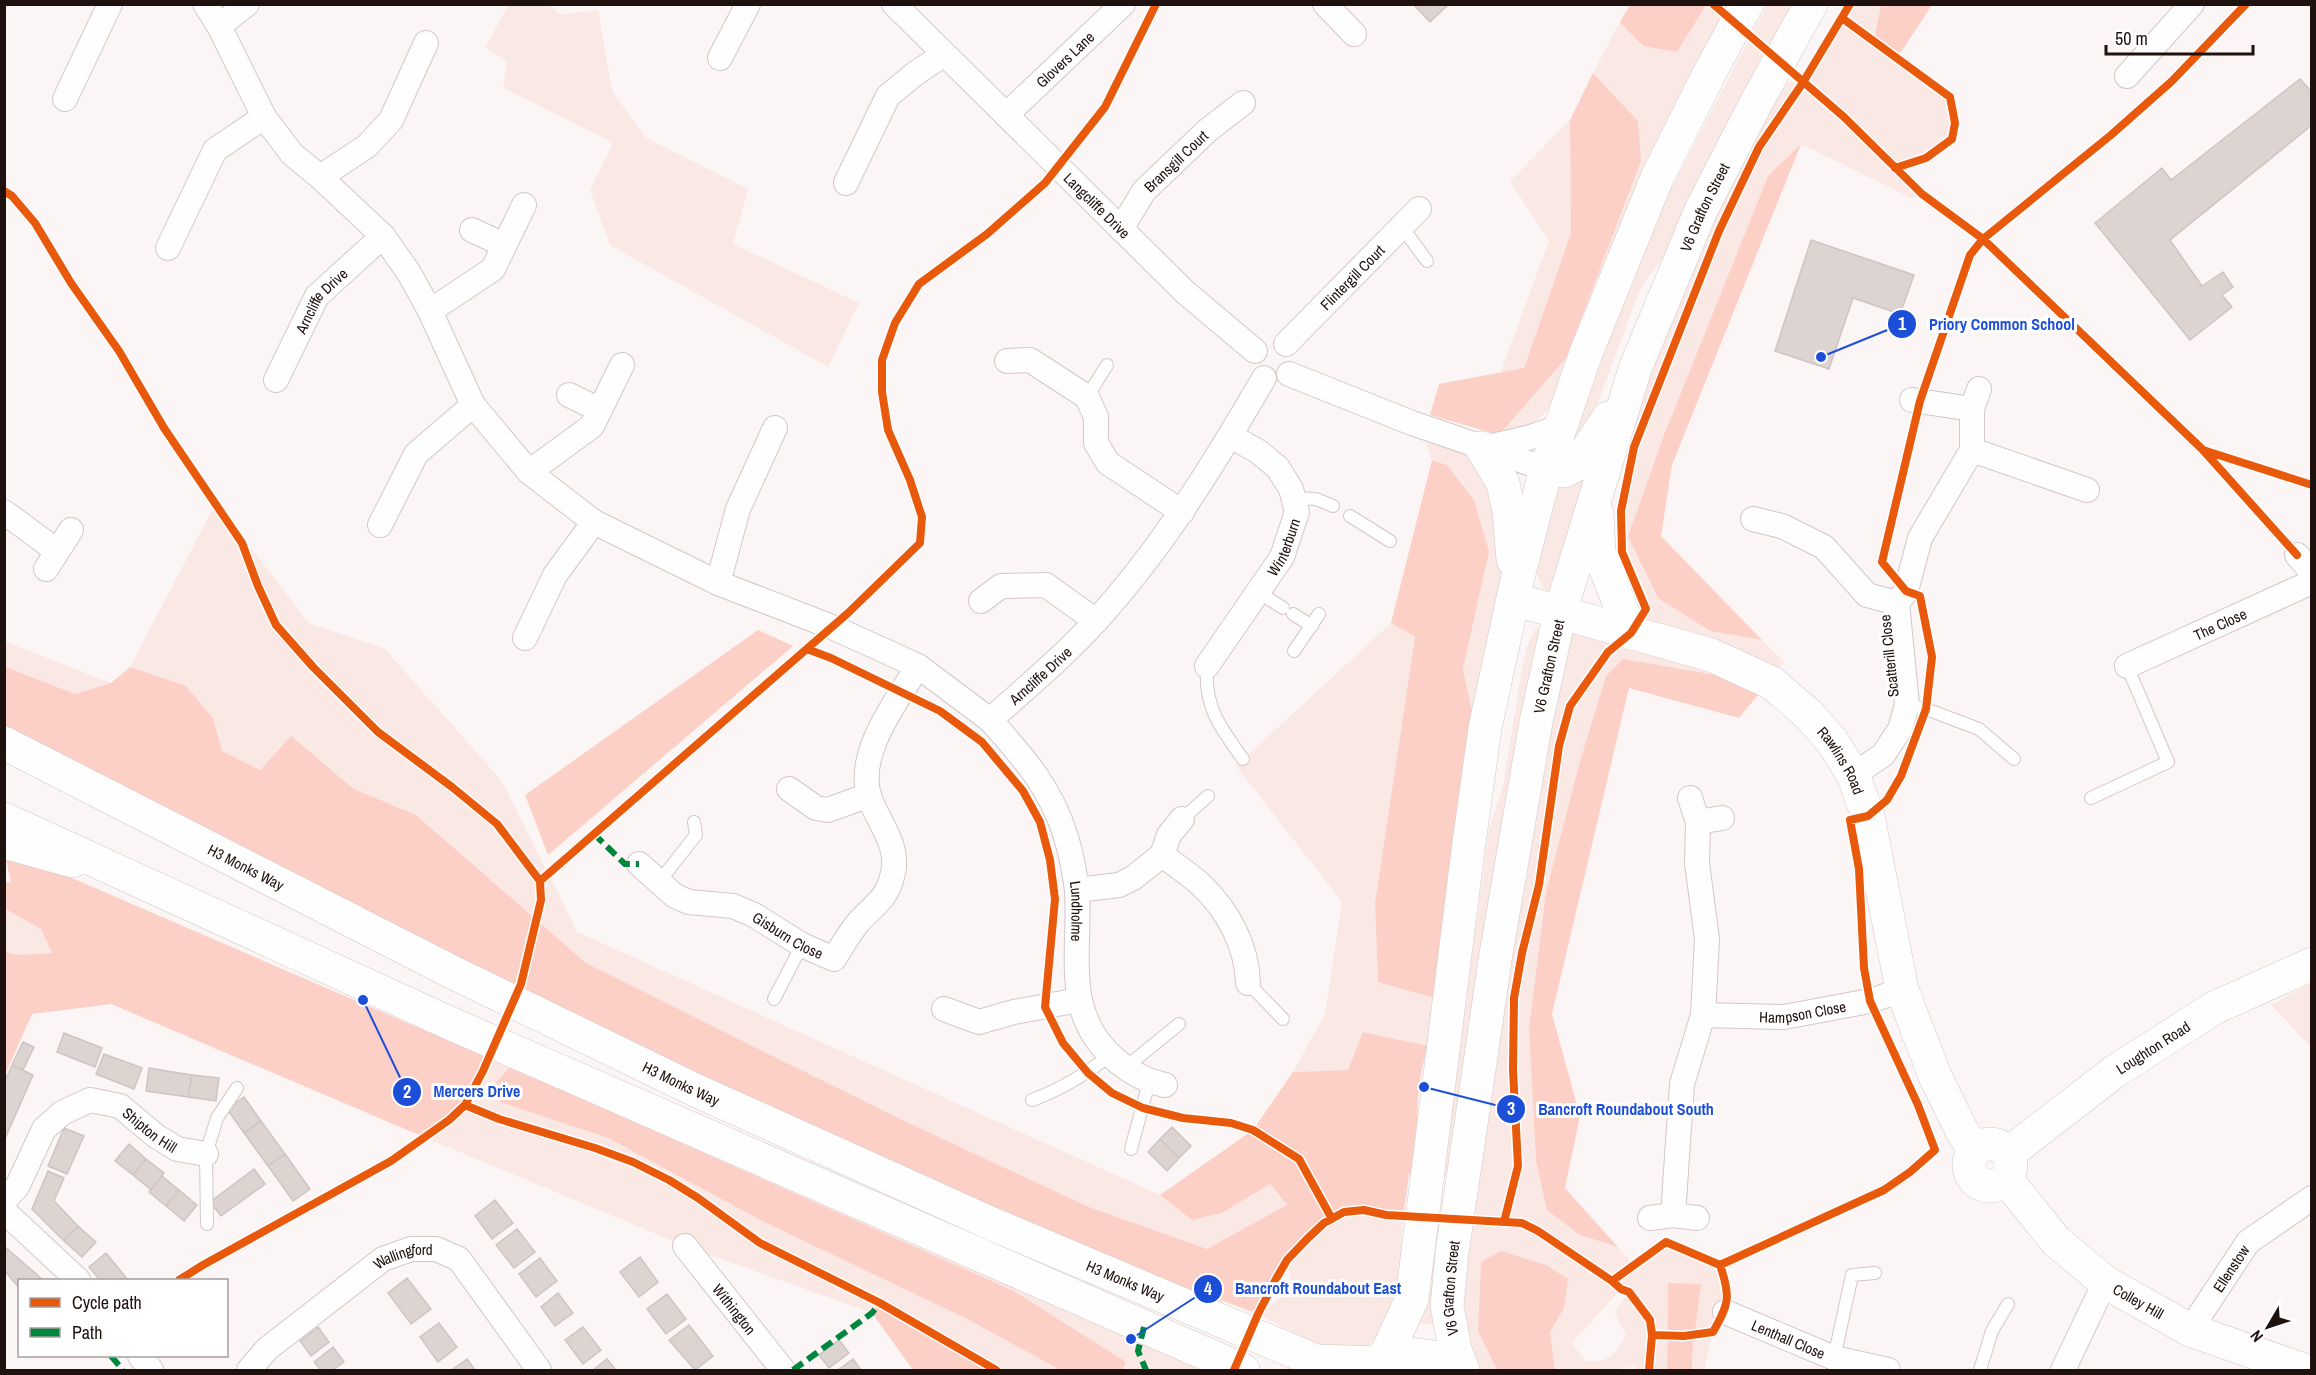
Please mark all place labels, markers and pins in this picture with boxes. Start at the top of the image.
callout: Priory Common School [1887,307,2087,341]
callout: Mercers Drive [392,1075,533,1109]
callout: Bancroft Roundabout South [1496,1092,1726,1126]
callout: Bancroft Roundabout East [1193,1272,1414,1306]

